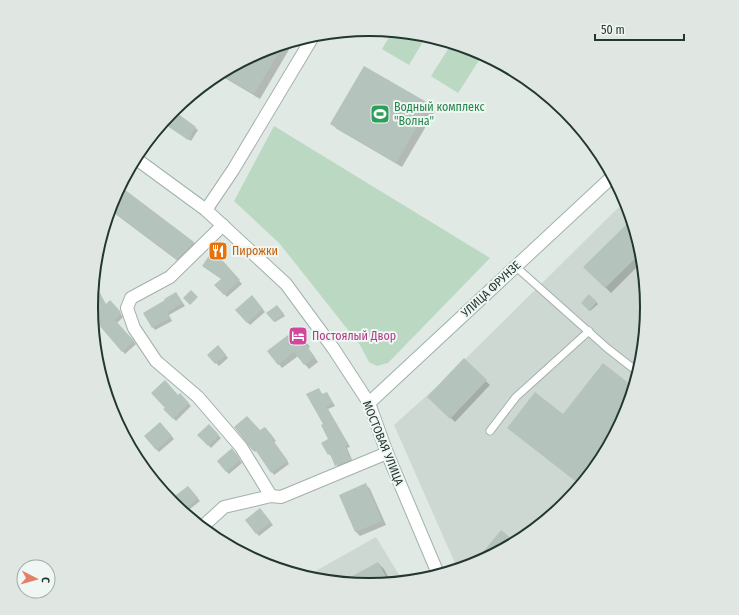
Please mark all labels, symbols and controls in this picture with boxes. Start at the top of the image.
scale bar [595,16,684,42]
text: 50 m [601,23,625,37]
place label: Водный комплекс "Волна" [394,100,485,128]
sports icon: Водный комплекс "Волна" [369,103,391,125]
restaurant icon: Пирожки [207,240,229,262]
place label: Пирожки [232,244,278,258]
street label: УЛИЦА ФРУНЗЕ [458,258,524,321]
hotel icon: Постоялый Двор [287,325,309,347]
place label: Постоялый Двор [312,329,396,343]
street label: МОСТОВАЯ УЛИЦА [360,399,407,488]
north arrow [16,559,56,599]
text: С [39,576,52,584]

